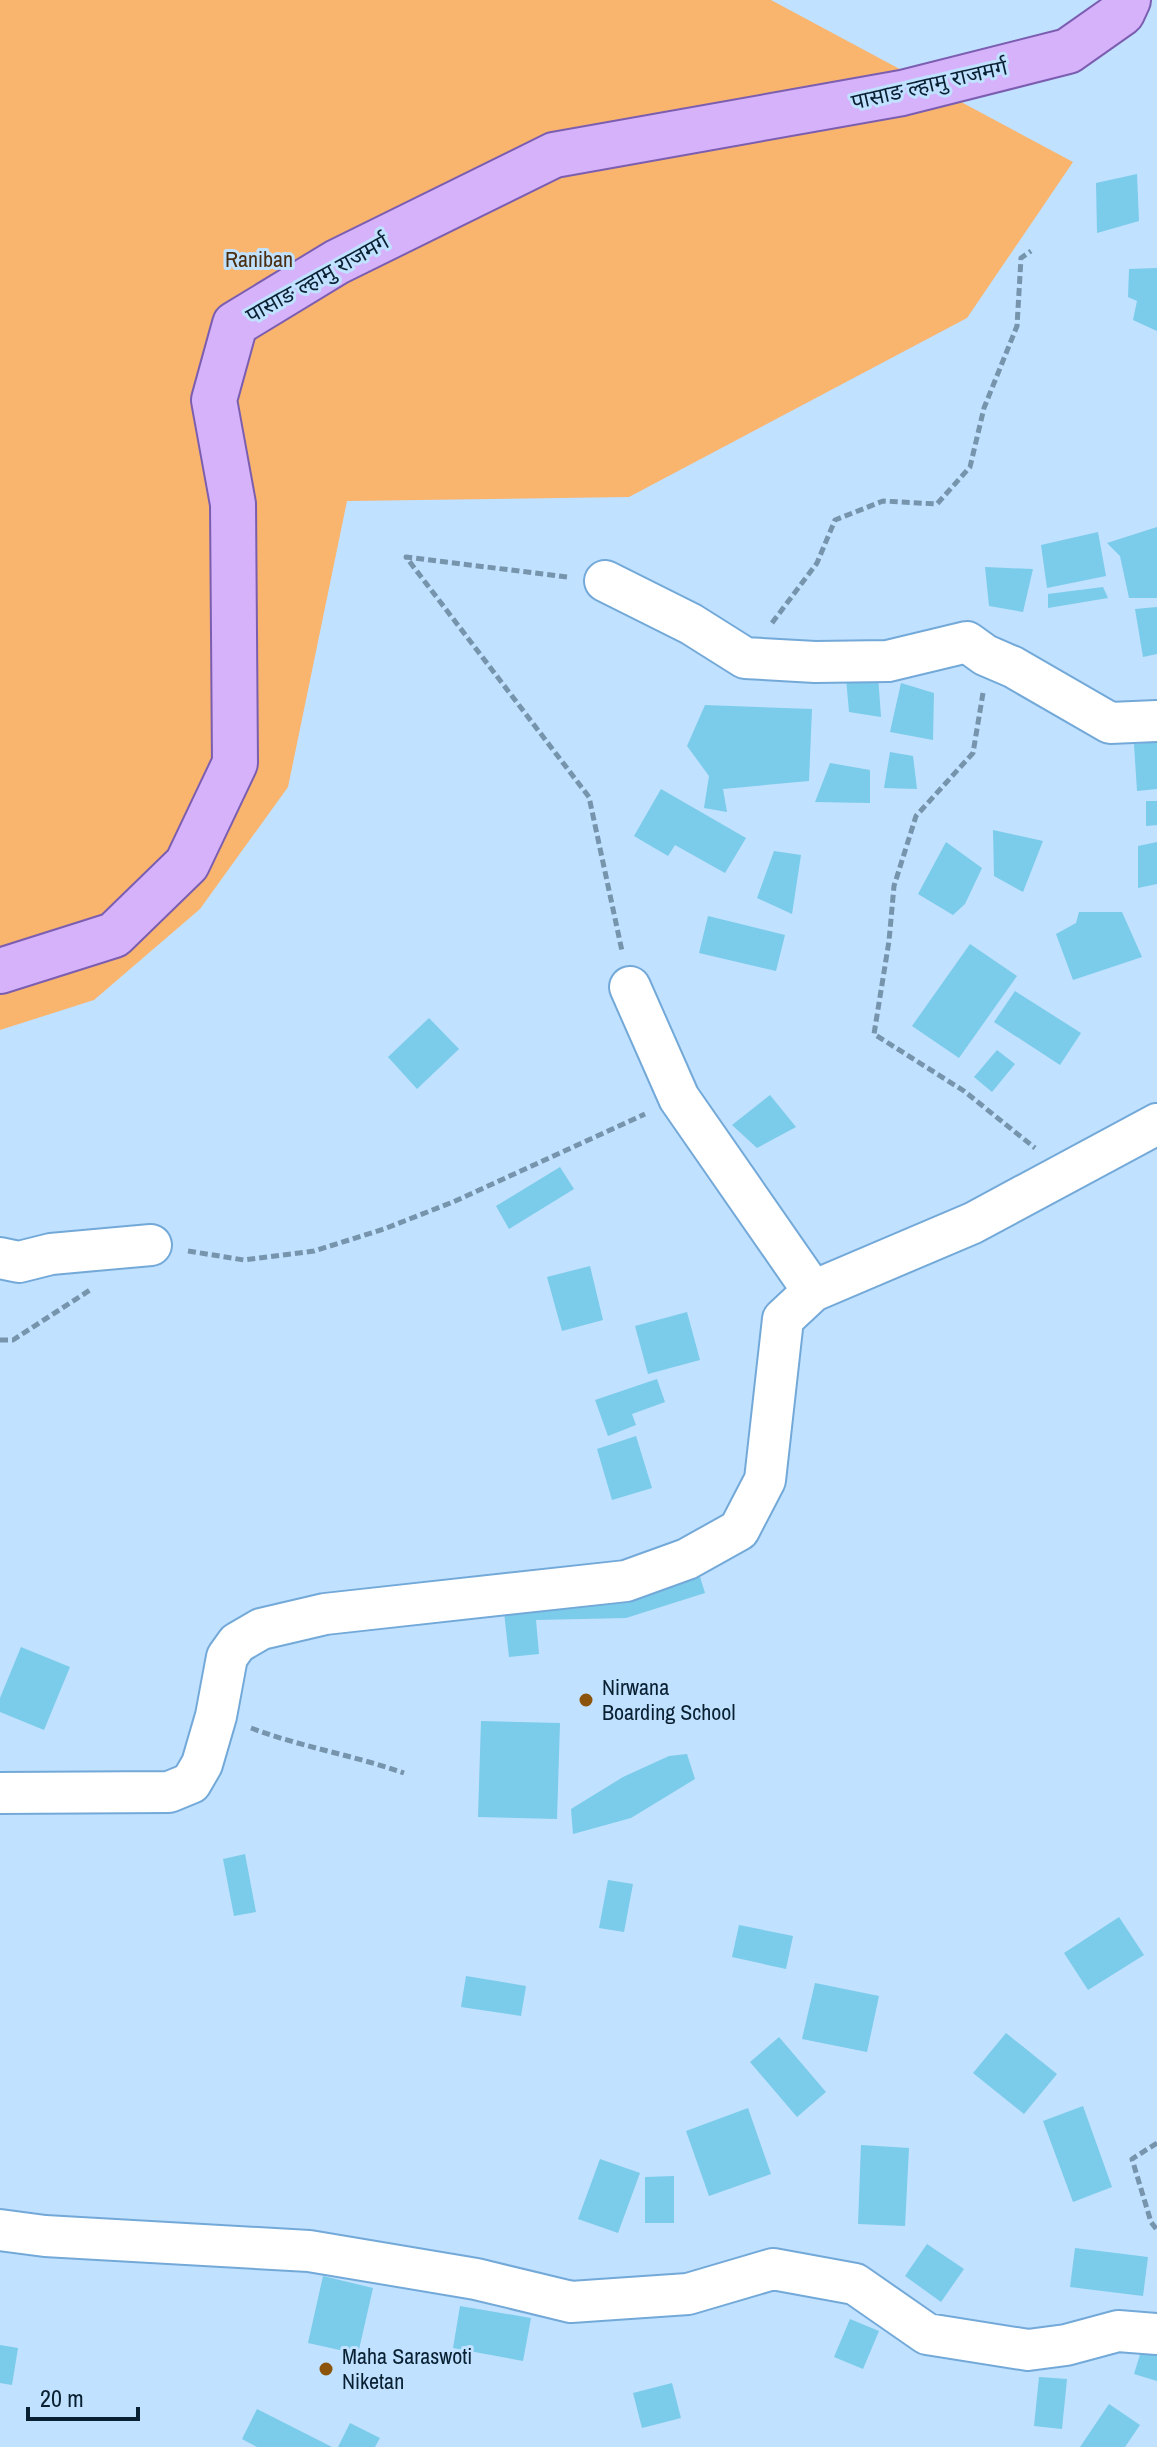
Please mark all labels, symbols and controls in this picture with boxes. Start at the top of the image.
street label: पासाङ ल्हामु राजमर्ग [848,51,1011,117]
street label: पासाङ ल्हामु राजमर्ग [240,226,395,330]
park label: Raniban [225,244,293,274]
place label: Nirwana Boarding School [602,1672,735,1727]
marker: Nirwana Boarding School [577,1691,595,1709]
place label: Maha Saraswoti Niketan [342,2341,472,2396]
marker: Maha Saraswoti Niketan [317,2360,335,2378]
scale bar [28,2371,138,2421]
text: 20 m [40,2382,84,2414]

